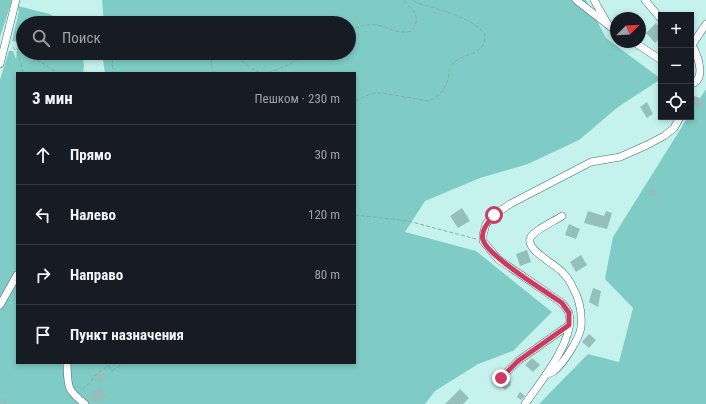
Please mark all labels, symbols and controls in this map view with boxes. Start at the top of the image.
north arrow [610,12,646,48]
map controls [658,12,694,120]
button: + [658,12,694,48]
search box [16,16,356,60]
icon: search [30,27,52,49]
text: Поиск [62,29,101,47]
button: − [658,48,694,84]
button: locate [658,84,694,120]
text: 3 мин [32,88,73,108]
text: Пешком · 230 m [254,91,340,106]
icon: ahead [32,144,54,166]
text: Прямо [70,146,111,164]
text: 30 m [314,147,340,162]
icon: left [32,204,54,226]
text: Налево [70,206,116,224]
route start [485,206,503,224]
text: 120 m [308,207,340,222]
icon: right [32,264,54,286]
text: Направо [70,266,123,284]
text: 80 m [314,267,340,282]
icon: arrive [32,324,54,346]
text: Пункт назначения [70,326,184,344]
route end [492,369,510,387]

